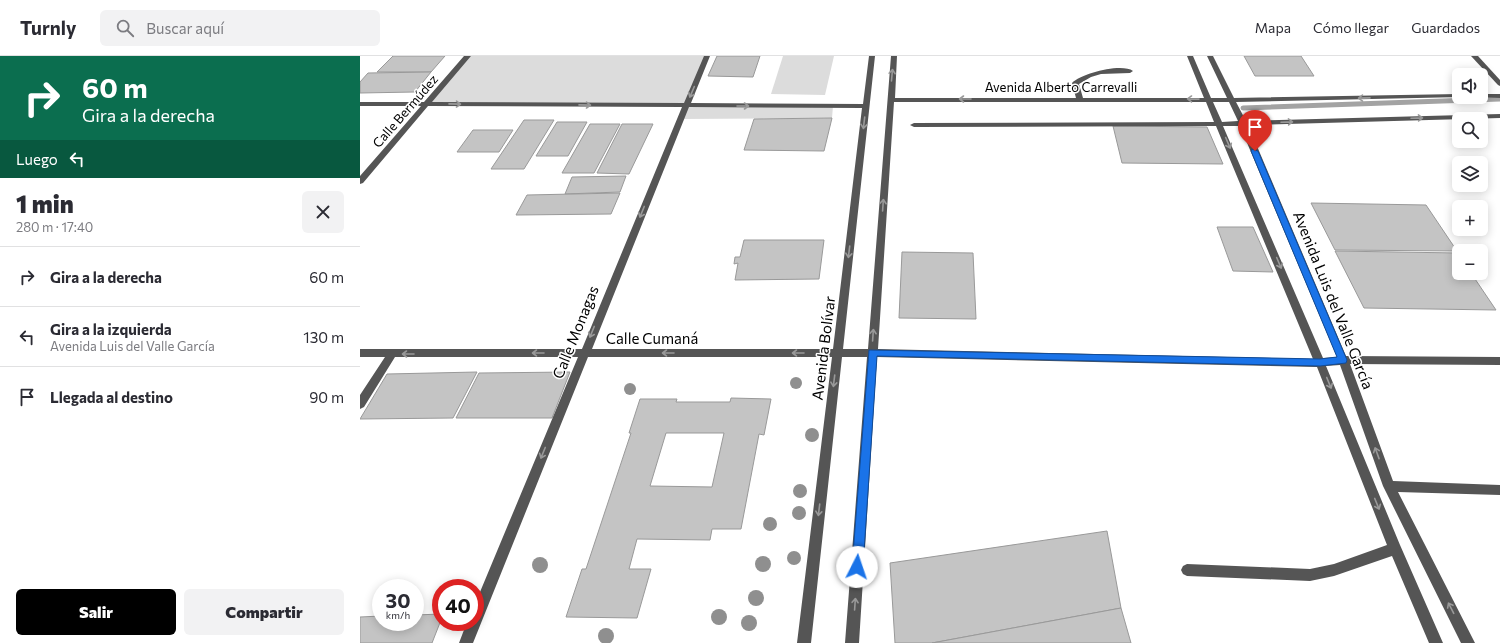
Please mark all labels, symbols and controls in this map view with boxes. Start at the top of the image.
search box [100,10,380,46]
text: Turnly [20,16,76,39]
icon: search [114,17,136,39]
text: Buscar aquí [146,19,224,37]
text: Mapa [1255,19,1291,36]
text: Cómo llegar [1313,19,1389,36]
text: Guardados [1411,19,1480,36]
map controls [1452,68,1488,280]
button: sound [1452,68,1488,104]
one-way arrow [889,69,896,82]
text: 60 m [82,70,148,104]
street label: Calle Bermúdez [369,71,441,151]
icon: right [16,72,68,124]
street label: Avenida Alberto Carrevalli [985,79,1137,95]
one-way arrow [687,86,695,98]
one-way arrow [1358,94,1371,102]
one-way arrow [959,95,972,103]
one-way arrow [1187,96,1200,103]
one-way arrow [448,100,461,108]
one-way arrow [578,101,591,109]
one-way arrow [736,102,749,110]
text: Gira a la derecha [82,104,215,126]
pin [1238,110,1272,151]
button: search [1452,112,1488,148]
one-way arrow [1410,114,1423,122]
one-way arrow [860,116,867,129]
icon: arrive [1244,116,1266,138]
one-way arrow [1280,118,1293,126]
one-way arrow [1225,137,1233,149]
icon: left [66,148,88,170]
text: Luego [16,150,58,168]
button: layers [1452,156,1488,192]
text: 1 min [16,189,74,218]
button: close [302,191,344,233]
one-way arrow [879,199,886,212]
button: + [1452,200,1488,236]
one-way arrow [638,206,645,218]
street label: Avenida Luis del Valle García [1290,208,1378,392]
text: 280 m · 17:40 [16,219,93,235]
button: − [1452,244,1488,280]
one-way arrow [845,245,853,258]
one-way arrow [1275,256,1283,268]
icon: right [16,266,38,288]
text: Gira a la derecha [50,268,162,286]
text: 60 m [309,268,344,286]
street label: Calle Monagas [548,283,602,381]
street label: Avenida Bolívar [808,295,838,401]
text: Gira a la izquierda [50,320,172,338]
icon: left [16,326,38,348]
one-way arrow [588,326,596,338]
text: 130 m [303,328,344,346]
street label: Calle Cumaná [606,329,698,347]
one-way arrow [870,329,877,342]
text: Avenida Luis del Valle García [50,338,215,354]
one-way arrow [532,349,545,357]
one-way arrow [662,349,675,357]
one-way arrow [792,349,805,357]
one-way arrow [402,350,415,358]
one-way arrow [830,374,838,387]
one-way arrow [1325,376,1333,388]
icon: arrive [16,386,38,408]
text: Llegada al destino [50,388,173,406]
text: 90 m [309,388,344,406]
one-way arrow [539,446,547,458]
one-way arrow [1373,446,1380,459]
one-way arrow [1373,497,1381,509]
one-way arrow [815,503,823,516]
position arrow [836,546,878,588]
speed limit sign: 40 [432,579,484,631]
text: 30 [386,588,410,612]
button: Salir [16,589,176,635]
button: Compartir [184,589,344,635]
one-way arrow [851,598,858,611]
one-way arrow [1446,602,1454,614]
text: km/h [386,609,410,621]

